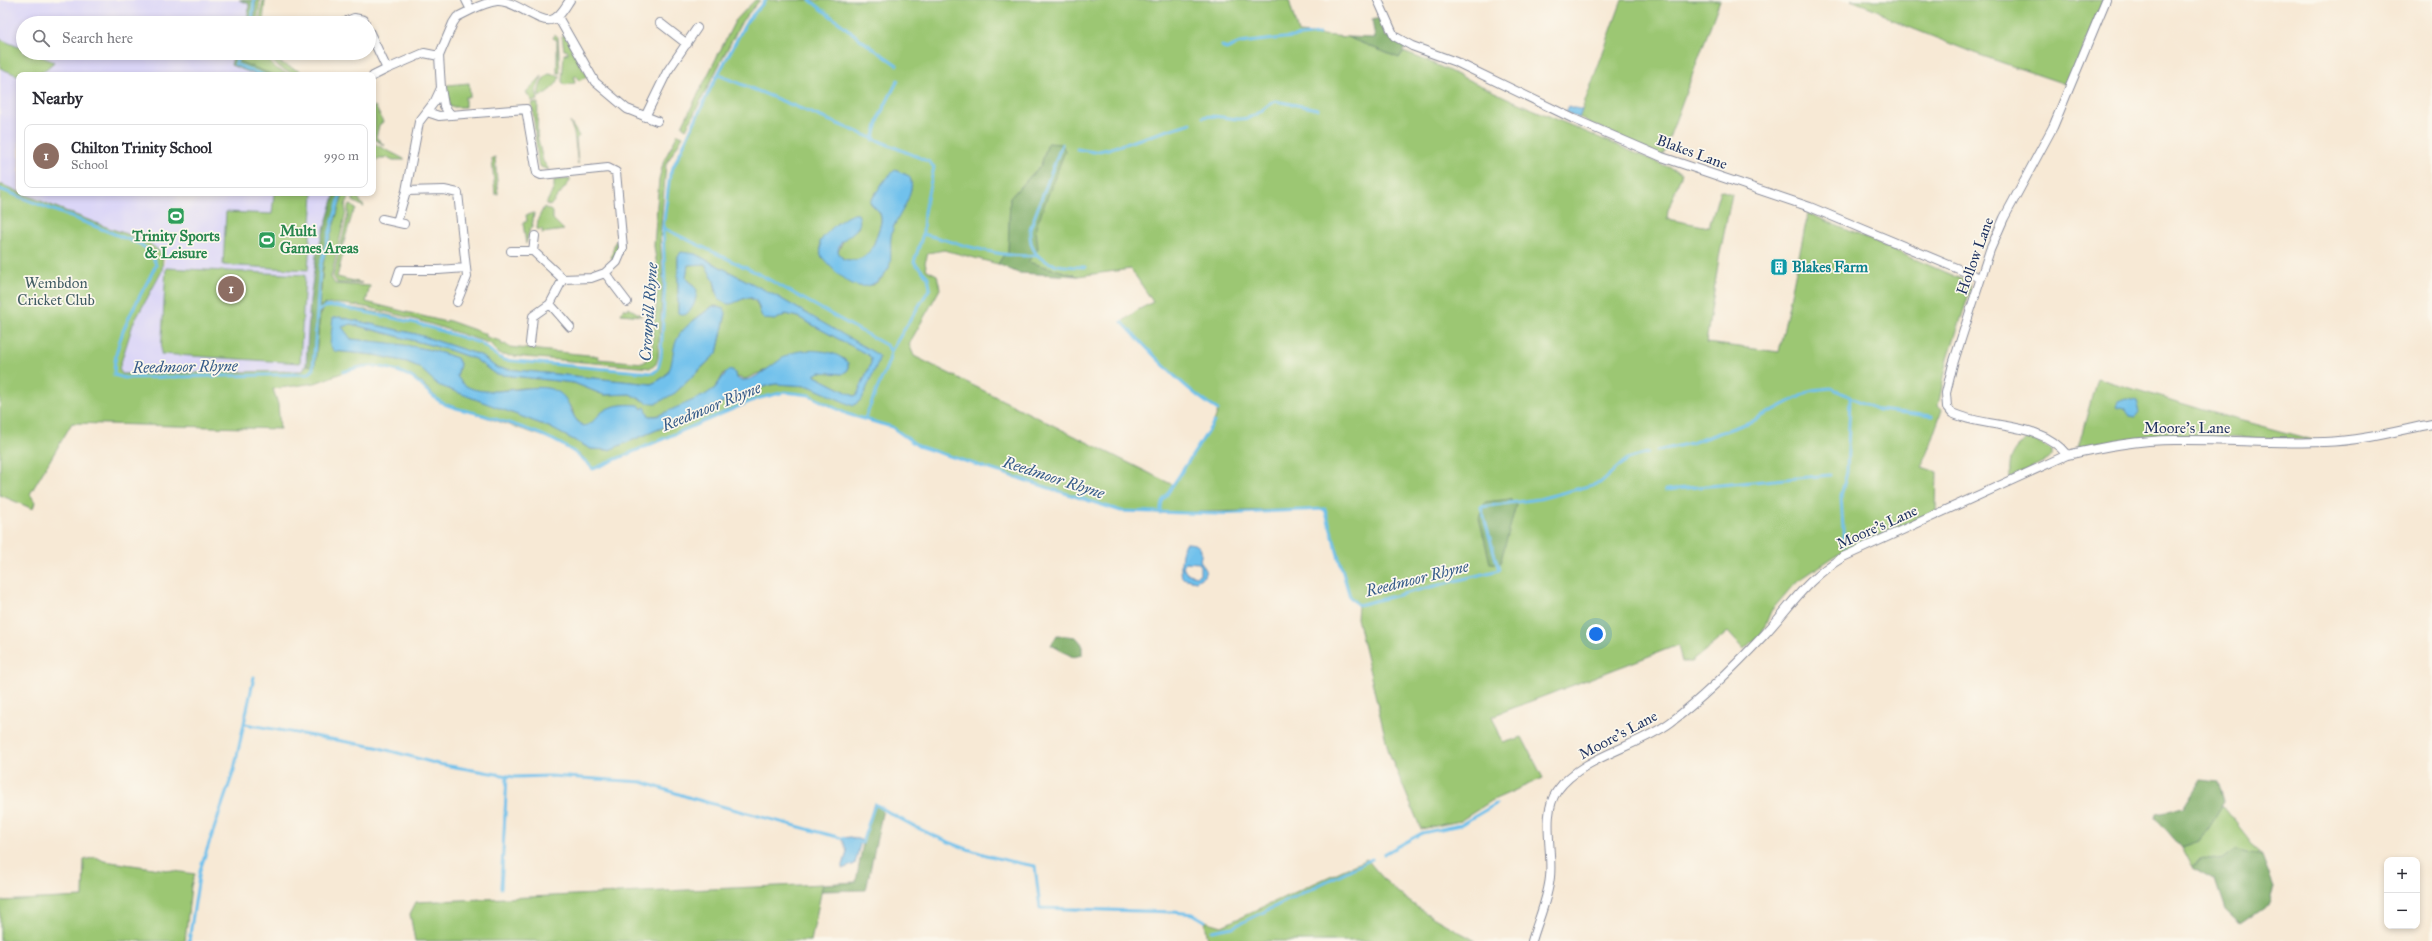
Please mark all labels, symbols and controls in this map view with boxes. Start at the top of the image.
search box [16,16,376,60]
icon: search [30,27,52,49]
text: Search here [62,29,133,47]
text: Nearby [32,88,83,109]
street label: Blakes Lane [1654,131,1730,173]
text: Chilton Trinity School [71,139,212,157]
text: 1 [43,148,49,164]
text: 990 m [324,148,359,164]
text: School [71,157,108,173]
sports icon: Trinity Sports & Leisure [166,206,186,226]
street label: Hollow Lane [1953,215,1997,297]
place label: Multi Games Areas [280,222,359,257]
place label: Trinity Sports & Leisure [131,227,220,262]
sports icon: Multi Games Areas [257,230,277,250]
building icon: Blakes Farm [1769,257,1789,277]
place label: Blakes Farm [1792,258,1869,276]
water label: Crowpill Rhyne [636,261,662,362]
park label: Wembdon Cricket Club [17,274,95,309]
pin: 1 [218,274,244,304]
water label: Reedmoor Rhyne [131,356,239,377]
water label: Reedmoor Rhyne [658,378,765,435]
street label: Moore's Lane [2144,419,2230,437]
water label: Reedmoor Rhyne [1000,452,1108,503]
street label: Moore's Lane [1834,501,1920,553]
water label: Reedmoor Rhyne [1363,556,1472,601]
your location [1586,624,1606,644]
street label: Moore's Lane [1576,707,1660,763]
map controls [2384,857,2420,929]
button: + [2384,857,2420,893]
button: − [2384,893,2420,929]

